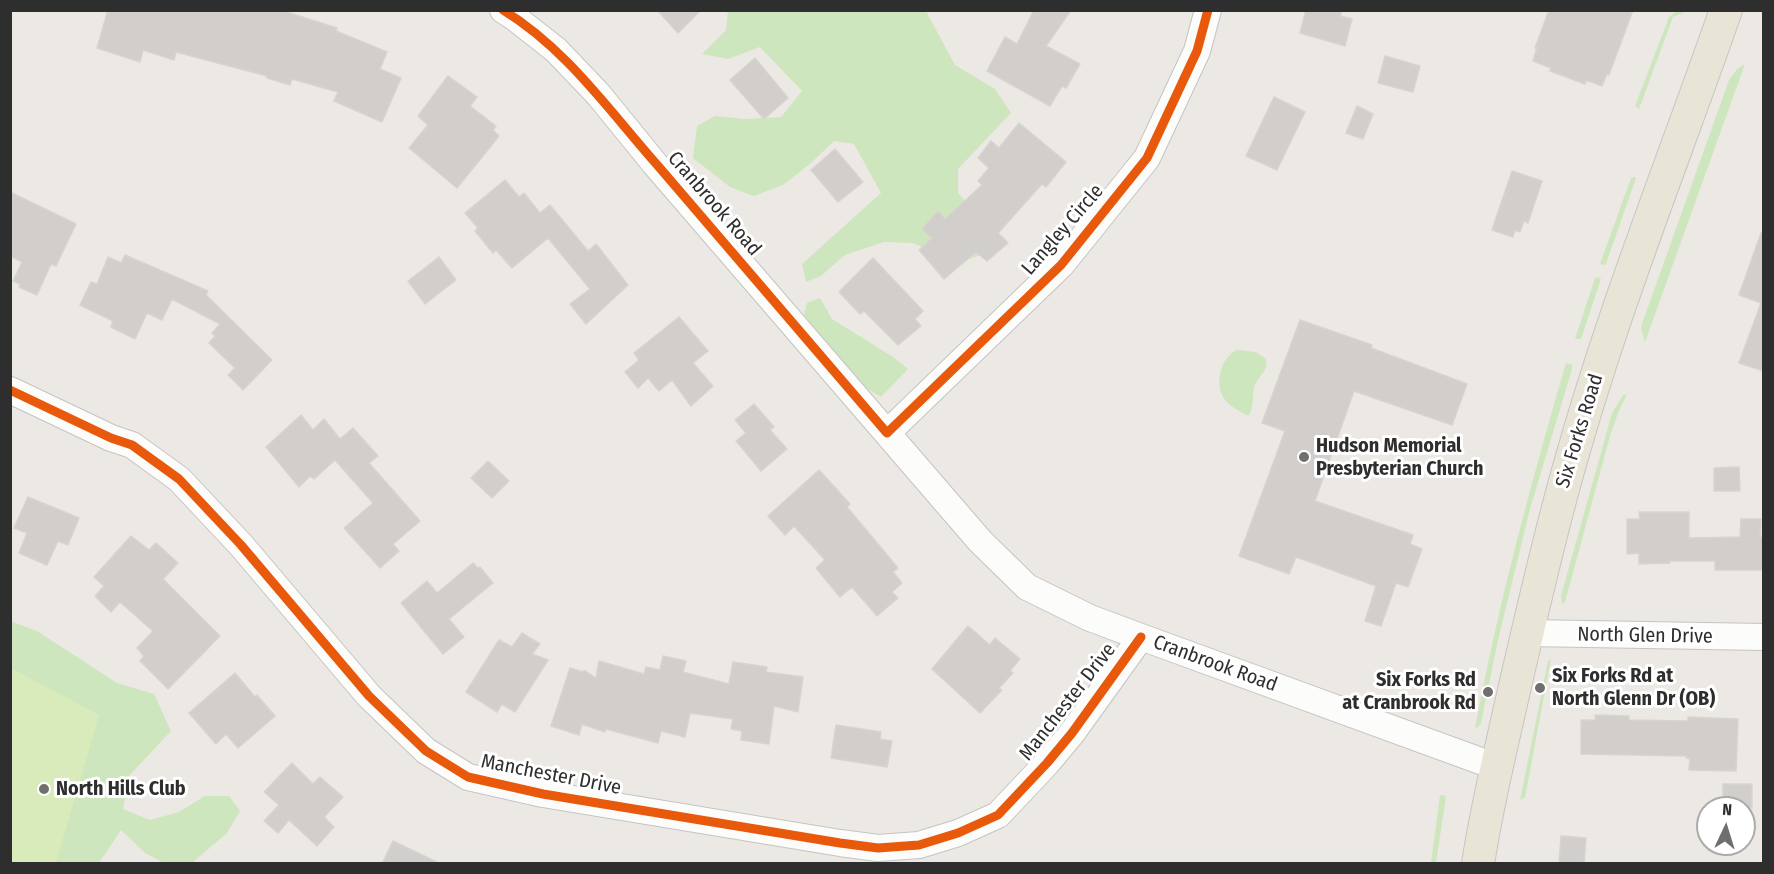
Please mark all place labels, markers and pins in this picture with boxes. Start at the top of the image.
place label: Hudson Memorial Presbyterian Church [1316,434,1483,481]
marker: Hudson Memorial Presbyterian Church [1297,450,1311,464]
place label: Six Forks Rd at North Glenn Dr (OB) [1552,664,1715,711]
place label: Six Forks Rd at Cranbrook Rd [1342,668,1476,715]
marker: Six Forks Rd at North Glenn Dr (OB) [1533,681,1547,695]
marker: Six Forks Rd at Cranbrook Rd [1481,685,1495,699]
place label: North Hills Club [56,777,186,801]
marker: North Hills Club [37,782,51,796]

